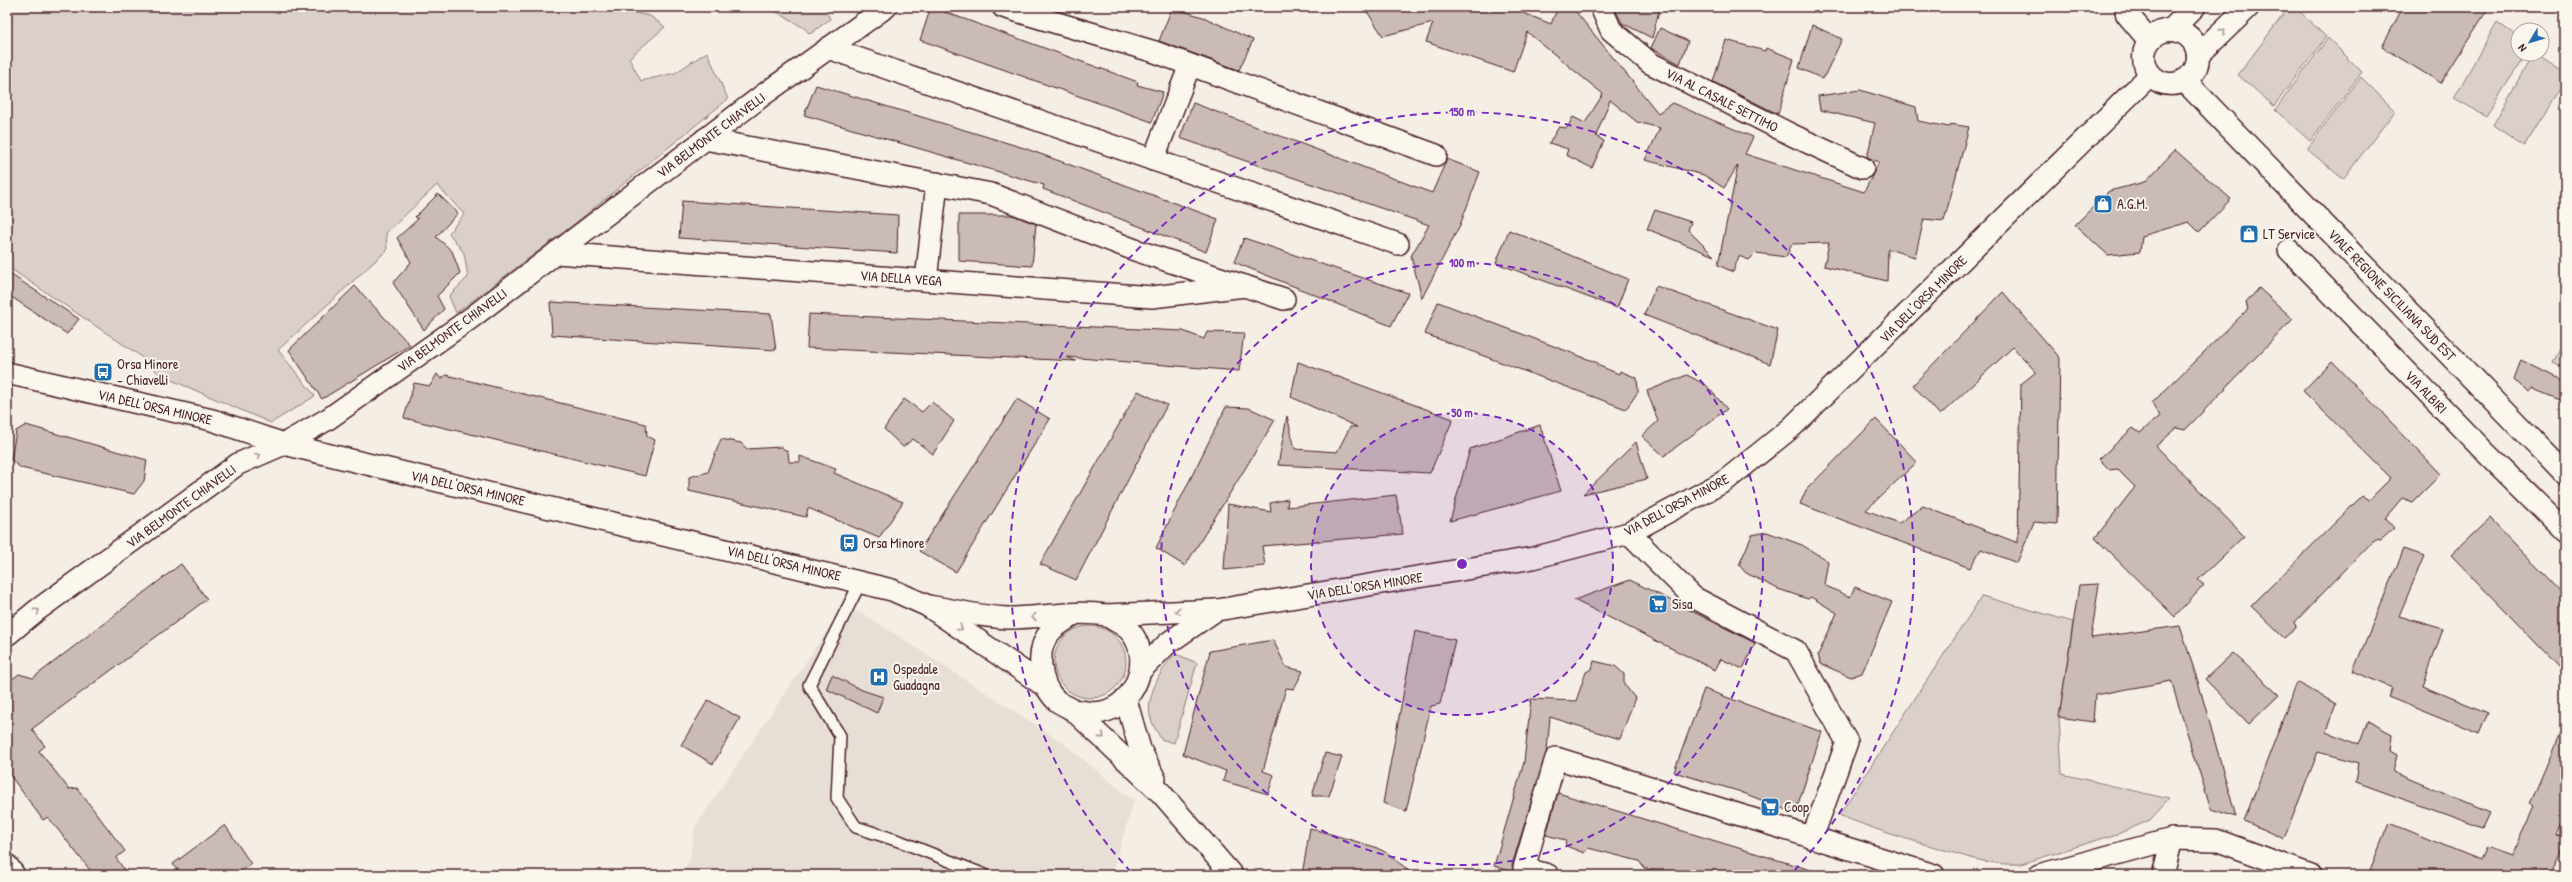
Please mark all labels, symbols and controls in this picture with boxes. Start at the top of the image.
north arrow [2510,22,2550,62]
one-way arrow [2218,28,2226,36]
text: N [2515,41,2529,55]
street label: VIA AL CASALE SETTIMO [1663,63,1782,136]
street label: VIA BELMONTE CHIAVELLI [653,87,769,182]
text: 150 m [1449,103,1475,120]
shop icon: A.G.M. [2092,193,2114,215]
place label: A.G.M. [2117,194,2148,213]
shop icon: LT Service [2238,223,2260,245]
place label: LT Service [2263,224,2316,243]
street label: VIALE REGIONE SICILIANA SUD EST [2324,225,2461,365]
street label: VIA DELL'ORSA MINORE [1875,251,1971,347]
text: 100 m [1449,254,1475,271]
street label: VIA DELLA VEGA [859,265,943,290]
street label: VIA BELMONTE CHIAVELLI [393,283,510,376]
place label: Orsa Minore - Chiavelli [117,354,179,389]
bus stop icon: Orsa Minore - Chiavelli [92,361,114,383]
street label: VIA ALBIRI [2401,366,2452,417]
street label: VIA DELL'ORSA MINORE [96,384,214,429]
text: 50 m [1451,404,1473,421]
one-way arrow [254,452,261,460]
street label: VIA BELMONTE CHIAVELLI [122,459,239,552]
street label: VIA DELL'ORSA MINORE [409,465,527,510]
street label: VIA DELL'ORSA MINORE [1620,469,1732,540]
bus stop icon: Orsa Minore [838,532,860,554]
place label: Orsa Minore [863,533,925,552]
street label: VIA DELL'ORSA MINORE [725,540,843,585]
centre of rings [1455,557,1469,571]
street label: VIA DELL'ORSA MINORE [1306,567,1424,604]
supermarket icon: Sisa [1647,593,1669,615]
place label: Sisa [1672,594,1693,613]
one-way arrow [1175,607,1181,616]
one-way arrow [33,608,40,615]
one-way arrow [1031,612,1037,621]
one-way arrow [956,624,963,631]
place label: Ospedale Guadagna [893,659,940,695]
hospital icon: Ospedale Guadagna [868,666,890,688]
one-way arrow [1097,731,1105,739]
supermarket icon: Coop [1759,796,1781,818]
place label: Coop [1784,797,1809,817]

